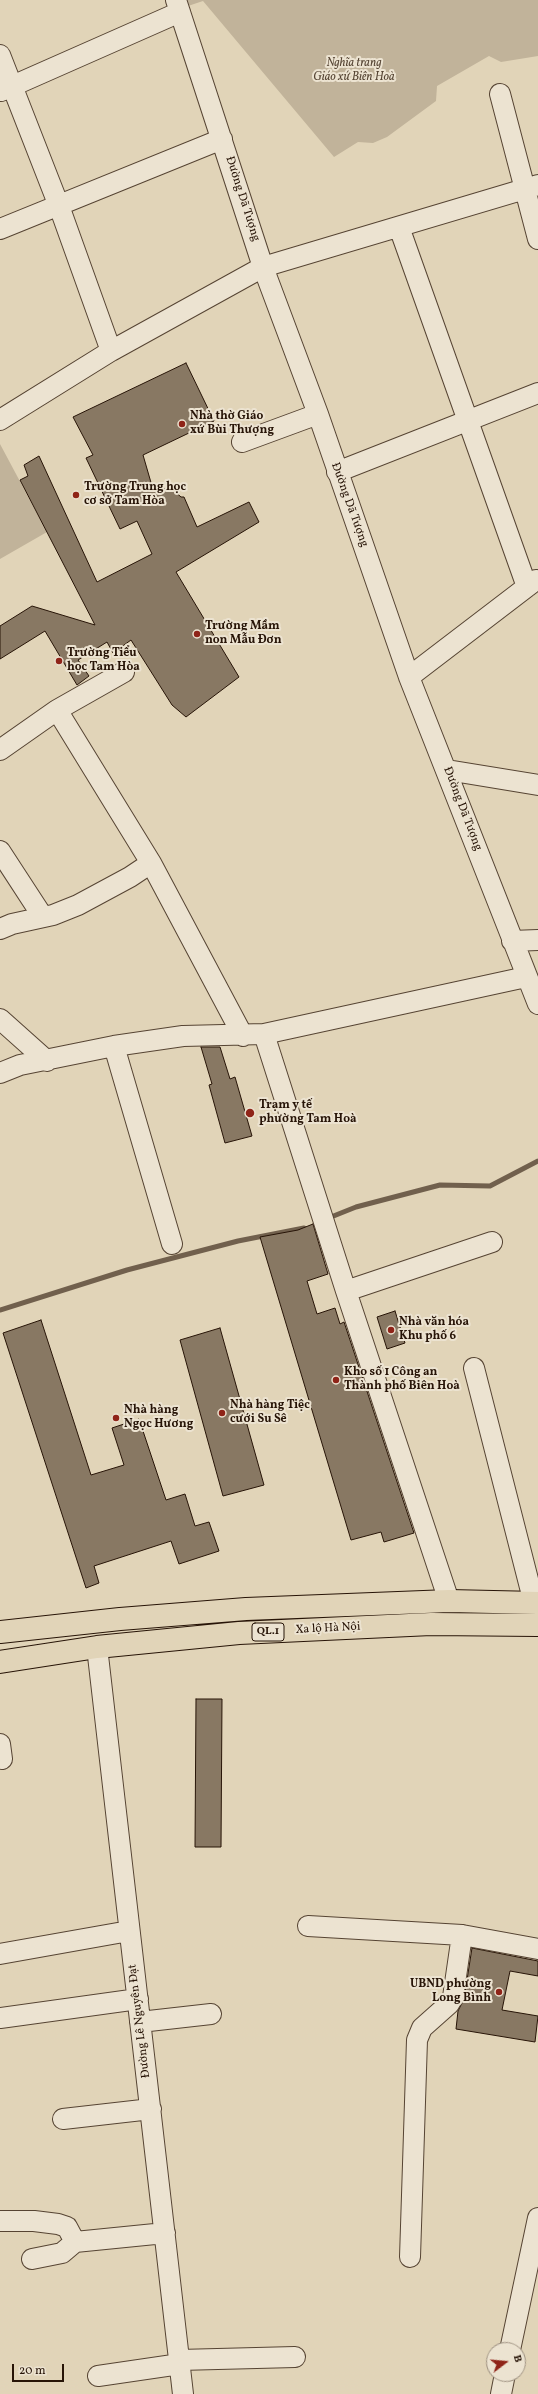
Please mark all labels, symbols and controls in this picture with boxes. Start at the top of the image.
park label: Nghĩa trang Giáo xứ Biên Hoà [313,57,395,85]
street label: Đường Dã Tượng [221,155,263,243]
place label: Nhà thờ Giáo xứ Bùi Thượng [190,410,274,438]
marker: Nhà thờ Giáo xứ Bùi Thượng [177,419,187,429]
street label: Đường Dã Tượng [327,461,371,549]
place label: Trường Trung học cơ sở Tam Hòa [84,481,186,509]
marker: Trường Trung học cơ sở Tam Hòa [71,490,81,500]
place label: Trường Mầm non Mẫu Đơn [205,620,282,648]
marker: Trường Mầm non Mẫu Đơn [192,629,202,639]
place label: Trường Tiểu học Tam Hòa [67,647,140,675]
marker: Trường Tiểu học Tam Hòa [54,656,64,666]
street label: Đường Dã Tượng [439,765,485,853]
place label: Trạm y tế phường Tam Hoà [259,1099,357,1127]
marker: Trạm y tế phường Tam Hoà [244,1107,256,1119]
place label: Nhà văn hóa Khu phố 6 [399,1316,469,1344]
marker: Nhà văn hóa Khu phố 6 [386,1325,396,1335]
place label: Kho số 1 Công an Thành phố Biên Hoà [344,1366,460,1394]
marker: Kho số 1 Công an Thành phố Biên Hoà [331,1375,341,1385]
place label: Nhà hàng Tiệc cưới Su Sê [230,1399,310,1427]
place label: Nhà hàng Ngọc Hương [124,1404,193,1432]
marker: Nhà hàng Tiệc cưới Su Sê [217,1408,227,1418]
marker: Nhà hàng Ngọc Hương [111,1413,121,1423]
street label: Xa lộ Hà Nội [295,1620,361,1638]
road number: QL.1 [252,1623,284,1641]
street label: Đường Lê Nguyên Đạt [126,1963,154,2079]
place label: UBND phường Long Bình [410,1978,491,2006]
marker: UBND phường Long Bình [494,1987,504,1997]
north arrow [486,2342,526,2382]
text: B [509,2353,525,2364]
scale bar [14,2356,66,2382]
text: 20 m [19,2363,46,2379]

